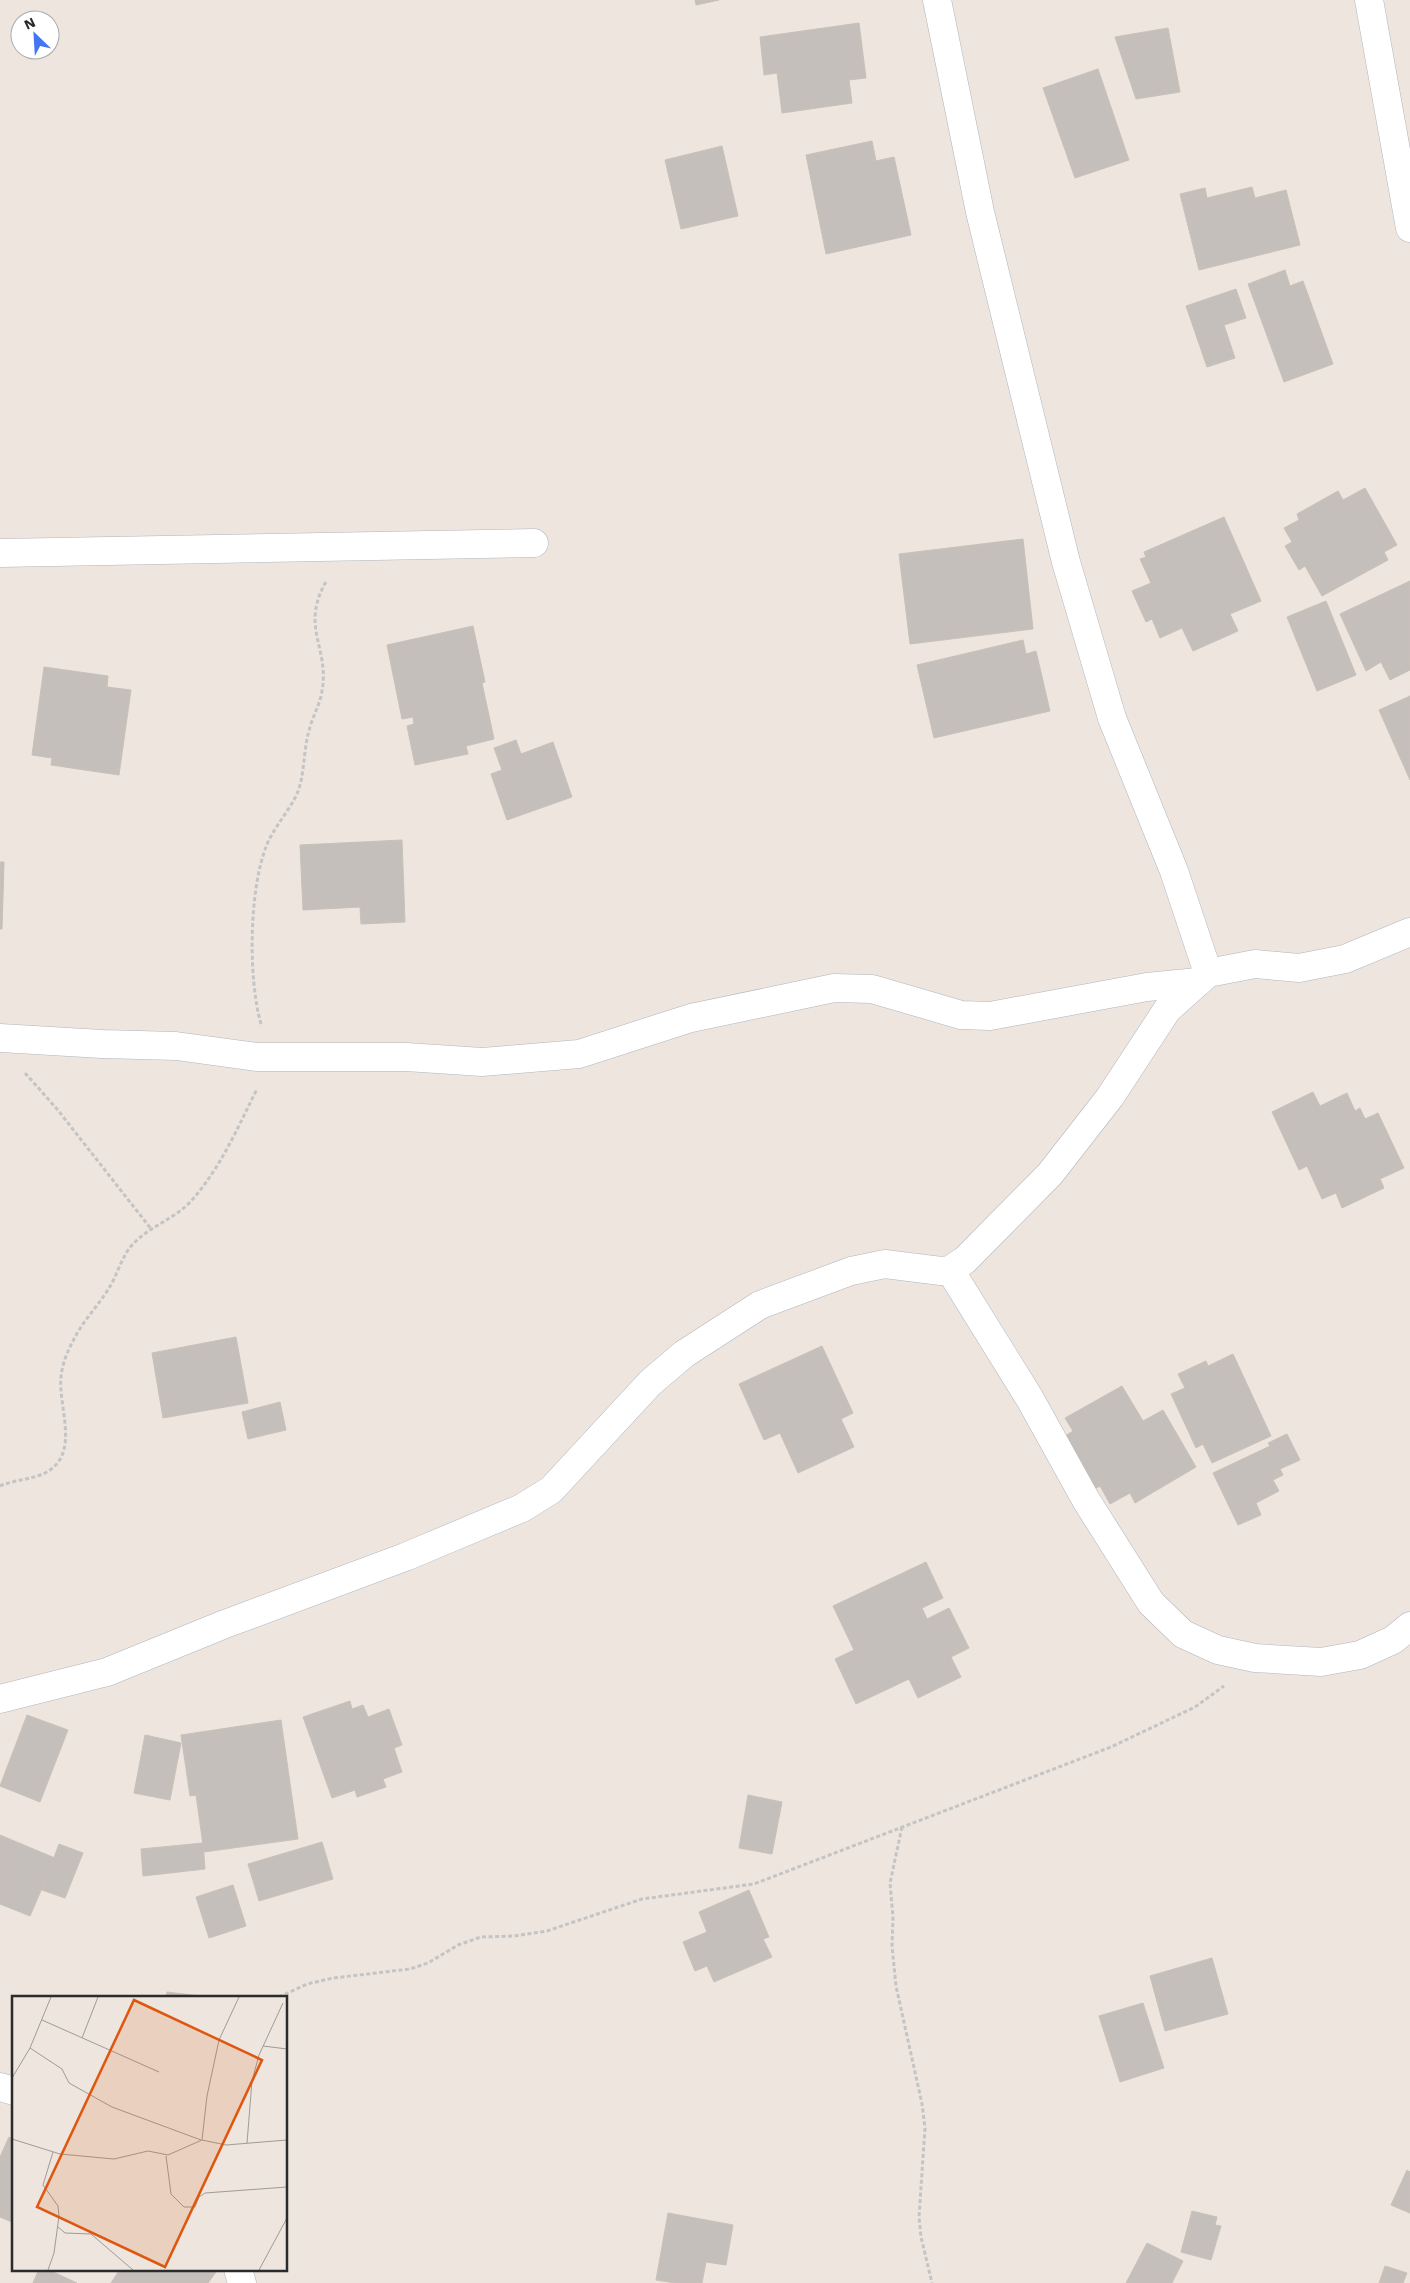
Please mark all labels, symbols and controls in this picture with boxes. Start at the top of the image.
north arrow [10,10,60,60]
text: N [21,14,38,33]
inset map [12,1996,288,2270]

